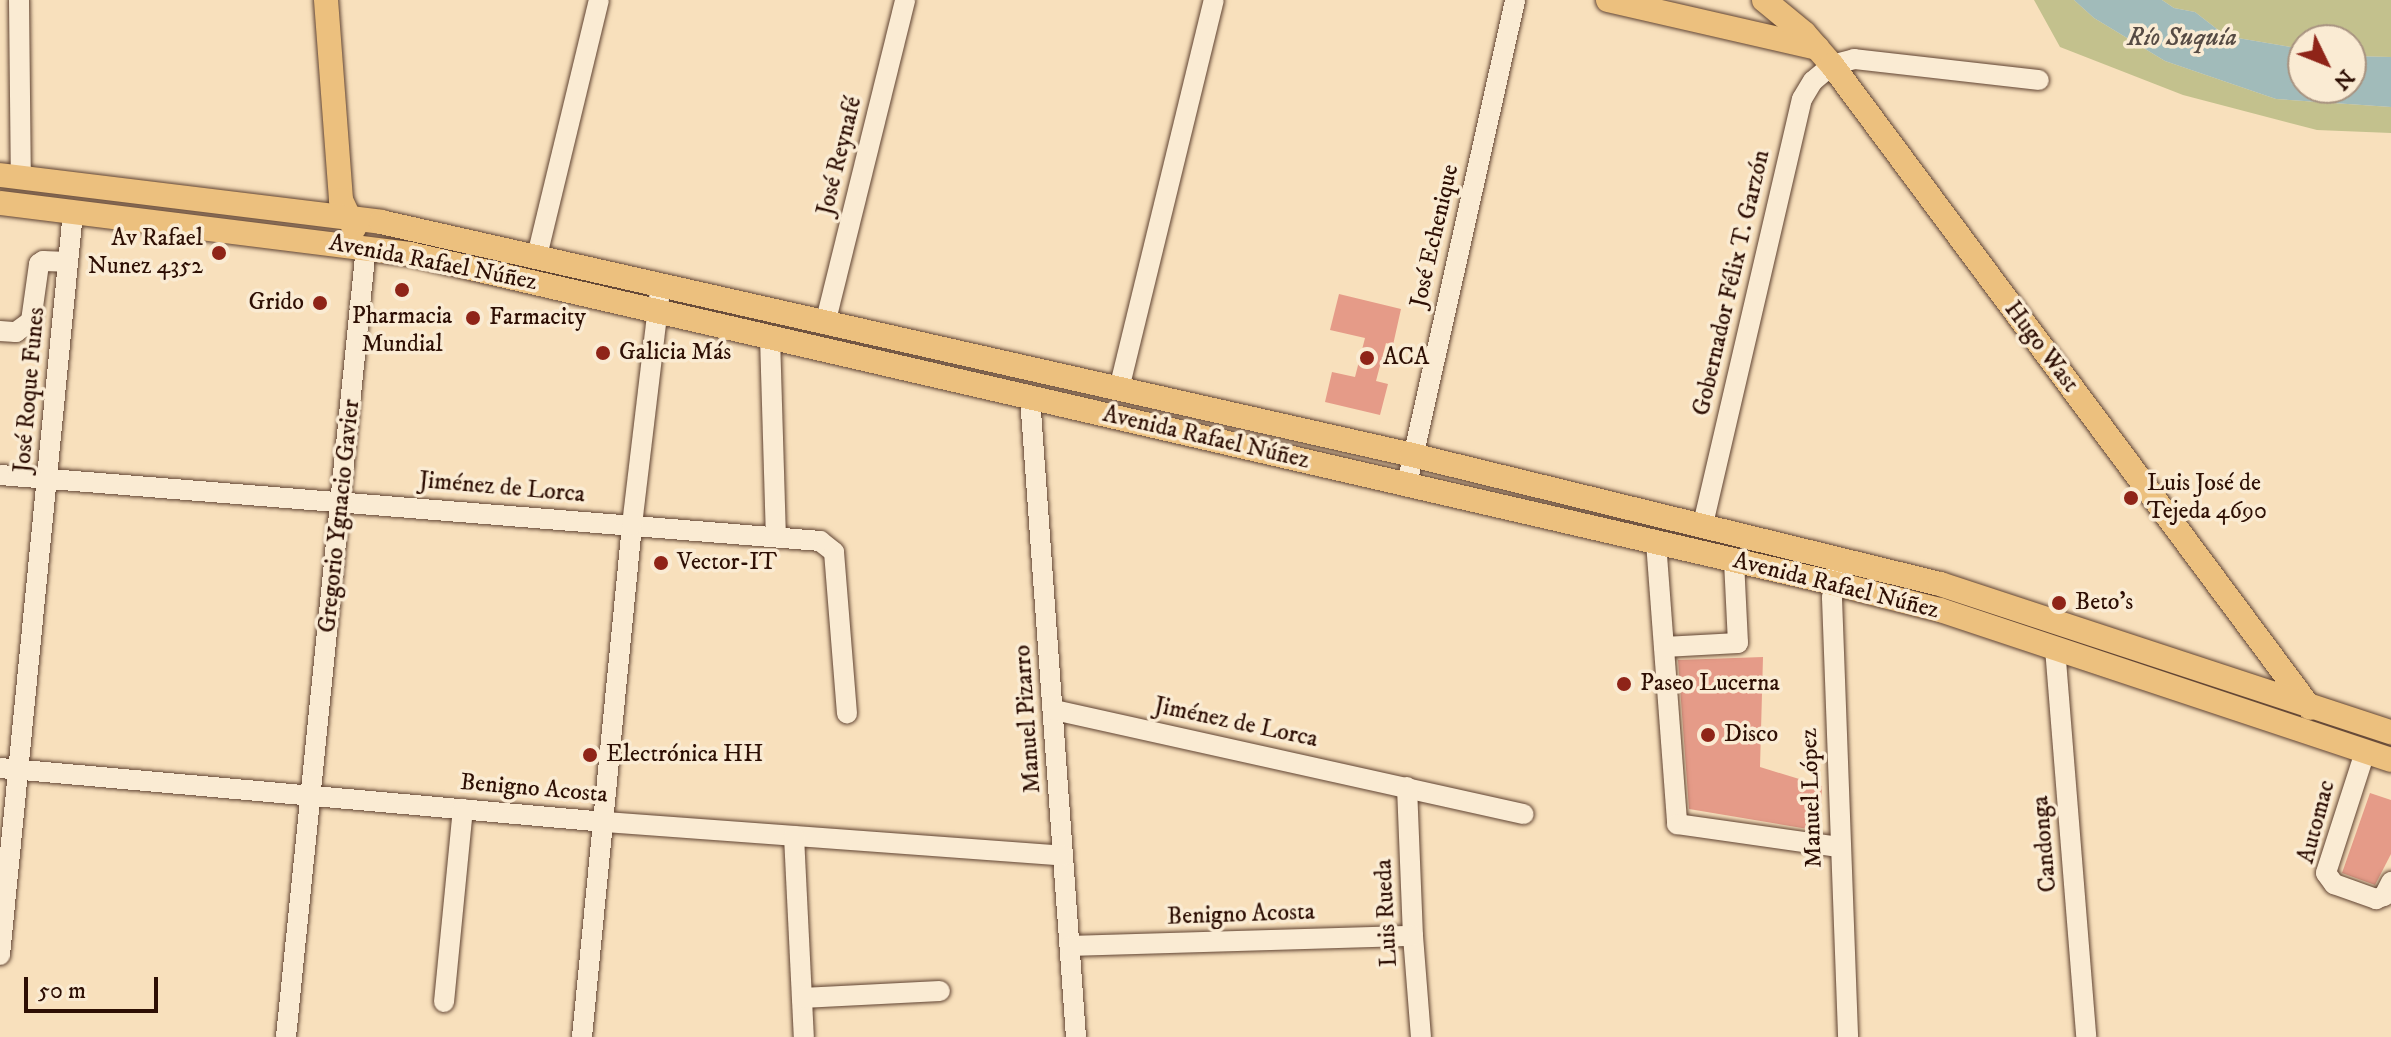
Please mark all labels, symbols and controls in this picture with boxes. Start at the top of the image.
water label: Río Suquía [2127,22,2237,54]
north arrow [2287,24,2367,104]
text: N [2327,64,2359,95]
street label: José Reynafé [811,94,869,218]
street label: Gobernador Félix T. Garzón [1687,147,1777,419]
street label: José Echenique [1405,162,1465,310]
place label: Av Rafael Nunez 4352 [88,225,203,281]
street label: Avenida Rafael Núñez [327,229,539,297]
marker: Av Rafael Nunez 4352 [210,244,228,262]
marker: Pharmacia Mundial [393,281,411,299]
place label: Grido [248,289,304,317]
marker: Grido [311,294,329,312]
street label: Hugo Wast [1998,296,2084,398]
place label: Pharmacia Mundial [352,303,452,359]
place label: Farmacity [489,304,586,332]
street label: José Roque Funes [8,306,52,474]
marker: Farmacity [464,309,482,327]
place label: Galicia Más [619,339,731,367]
marker: Galicia Más [594,344,612,362]
place label: ACA [1383,344,1429,372]
marker: ACA [1358,349,1376,367]
street label: Gregorio Ygnacio Gavier [313,398,367,634]
street label: Avenida Rafael Núñez [1100,400,1312,476]
street label: Jiménez de Lorca [418,466,586,510]
place label: Luis José de Tejeda 4690 [2147,470,2267,526]
marker: Luis José de Tejeda 4690 [2122,489,2140,507]
street label: Avenida Rafael Núñez [1730,546,1942,626]
place label: Vector-IT [677,549,777,577]
marker: Vector-IT [652,554,670,572]
place label: Beto's [2075,589,2133,617]
marker: Beto's [2050,594,2068,612]
street label: Manuel Pizarro [1008,644,1048,794]
place label: Paseo Lucerna [1640,670,1780,698]
marker: Paseo Lucerna [1615,675,1633,693]
street label: Jiménez de Lorca [1152,692,1320,754]
place label: Disco [1724,721,1778,749]
marker: Disco [1699,726,1717,744]
street label: Manuel López [1795,728,1829,868]
place label: Electrónica HH [606,741,763,769]
marker: Electrónica HH [581,746,599,764]
street label: Benigno Acosta [459,768,609,810]
street label: Automac [2292,777,2342,867]
street label: Candonga [2026,795,2064,893]
street label: Luis Rueda [1370,858,1404,968]
street label: Benigno Acosta [1167,898,1315,932]
scale bar [28,961,162,1011]
text: 50 m [38,976,86,1006]

